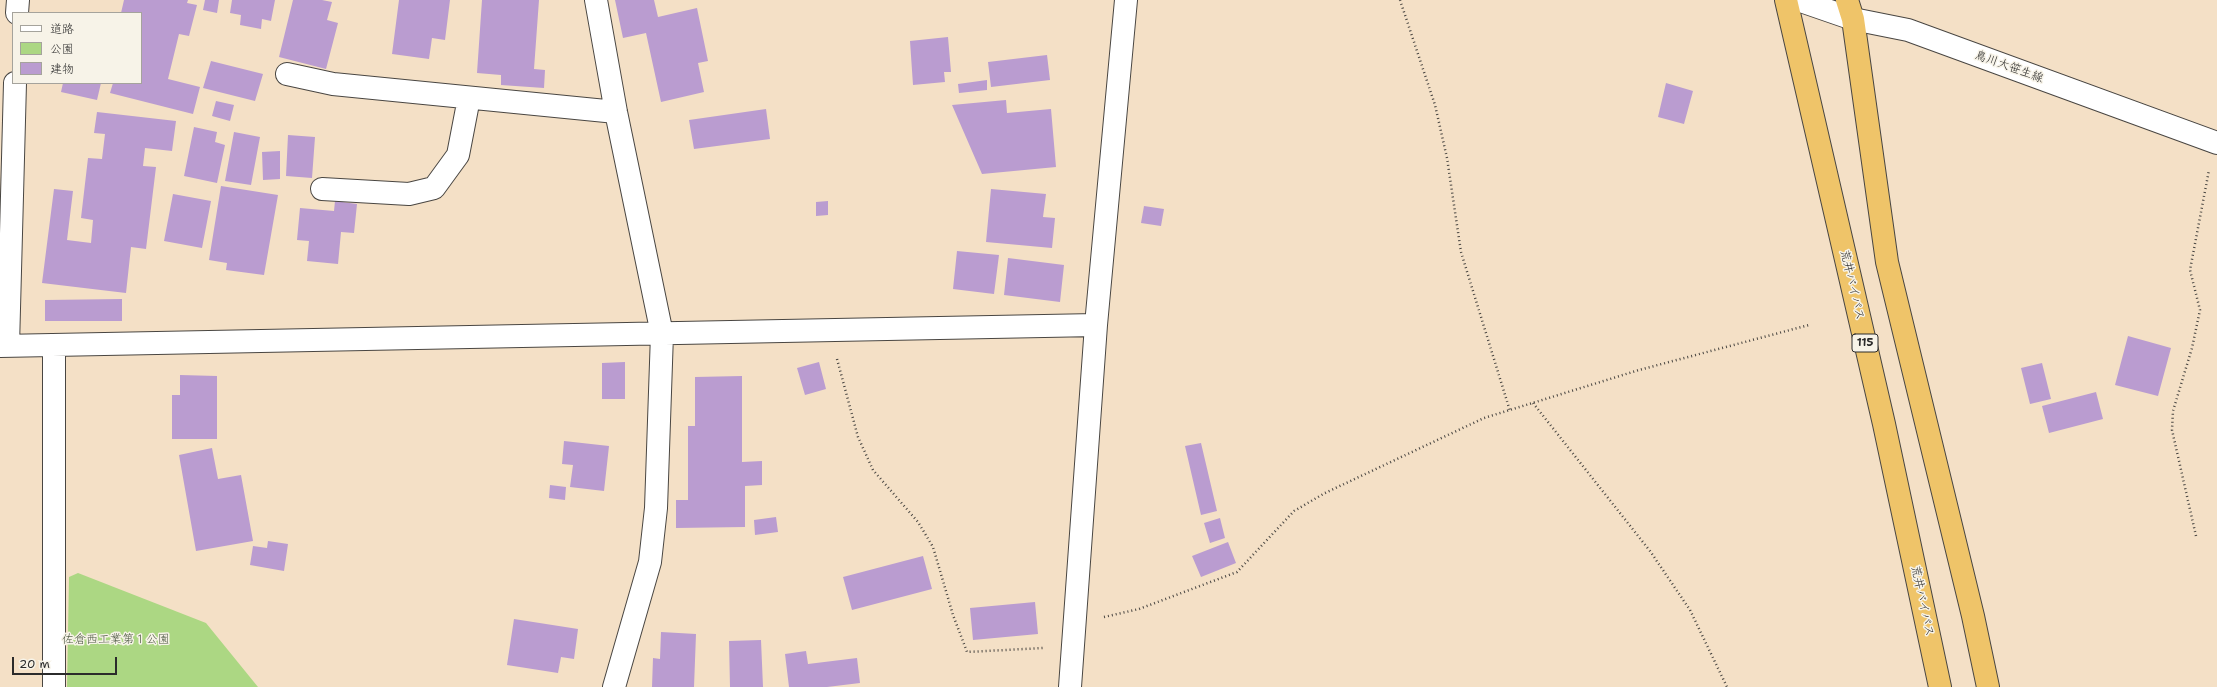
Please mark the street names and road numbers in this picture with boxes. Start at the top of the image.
street label: 鳥川大笹生線 [1973,48,2045,86]
street label: 荒井バイパス [1837,248,1867,322]
road number: 115 [1852,334,1878,352]
street label: 荒井バイパス [1907,564,1937,638]

